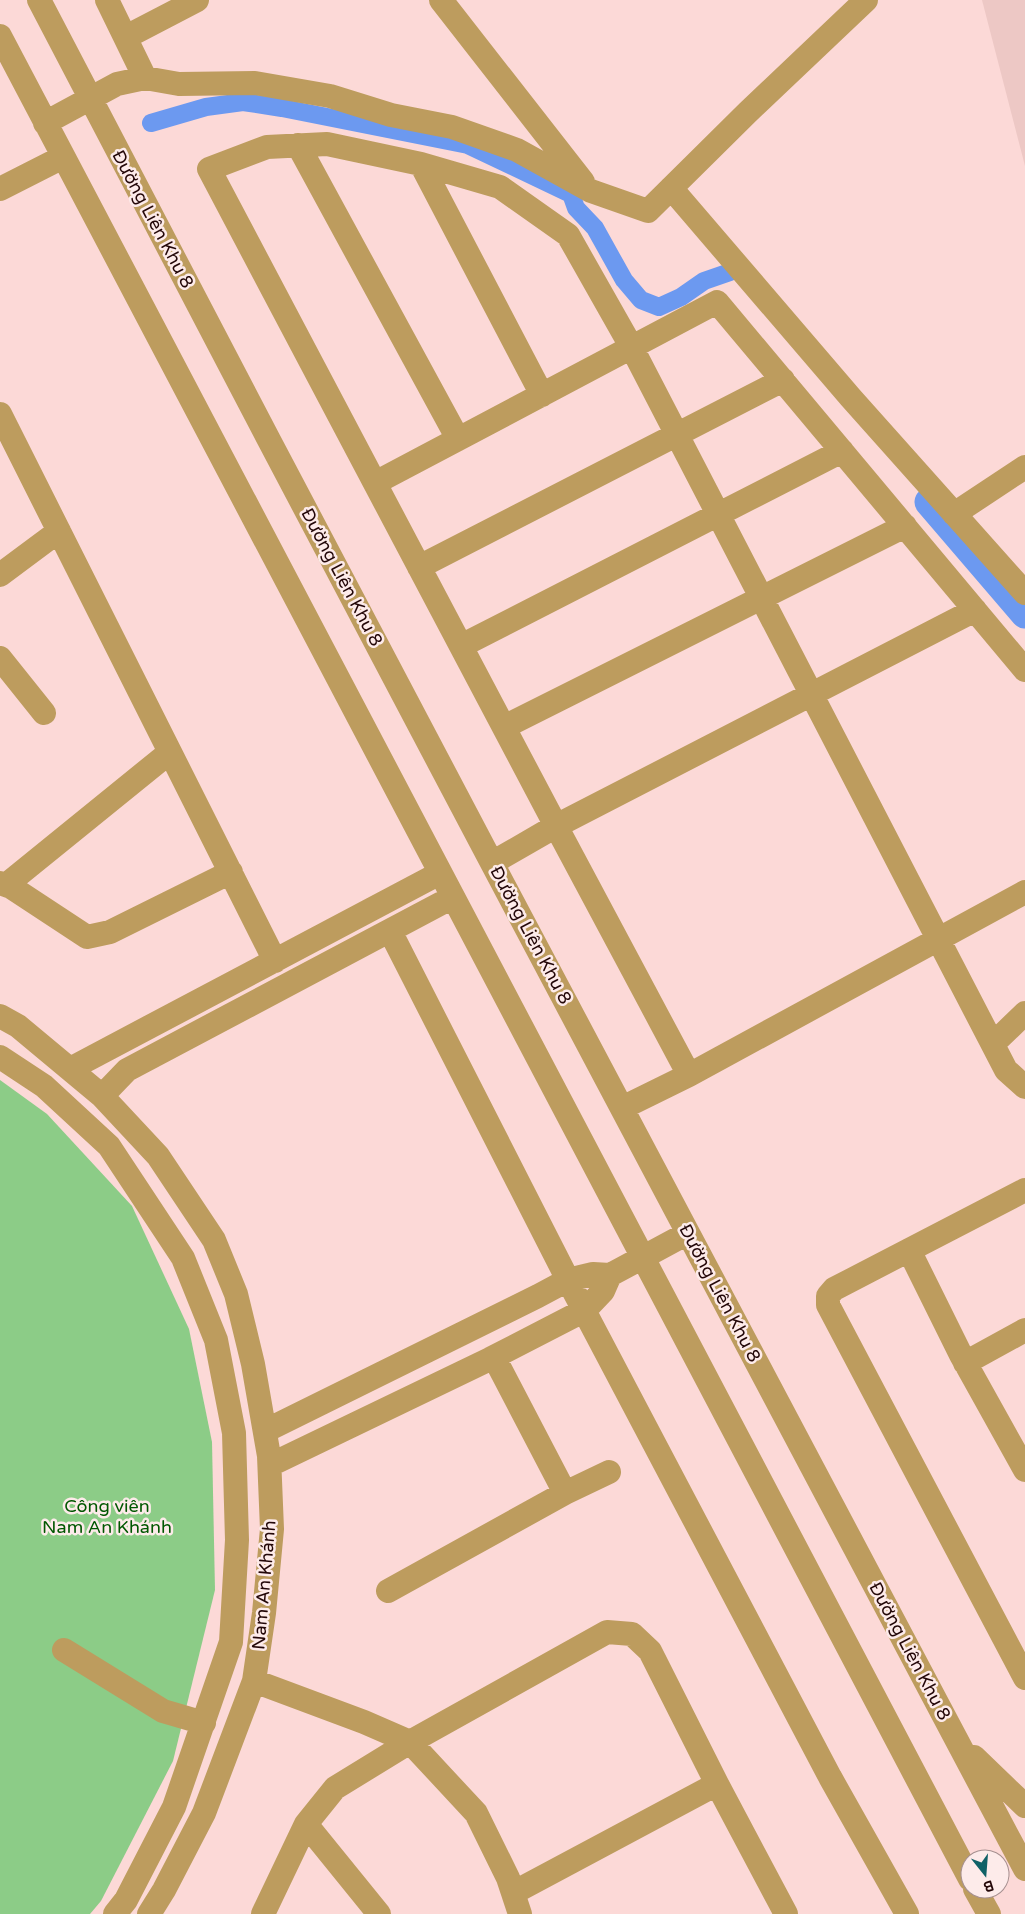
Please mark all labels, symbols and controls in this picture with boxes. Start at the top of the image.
street label: Đường Liên Khu 8 [107,146,199,292]
street label: Đường Liên Khu 8 [296,504,388,650]
street label: Đường Liên Khu 8 [485,862,577,1008]
street label: Đường Liên Khu 8 [674,1220,766,1366]
park label: Công viên Nam An Khánh [42,1495,172,1538]
street label: Nam An Khánh [247,1519,281,1651]
street label: Đường Liên Khu 8 [864,1578,956,1724]
north arrow [960,1849,1010,1899]
text: B [981,1876,996,1896]

